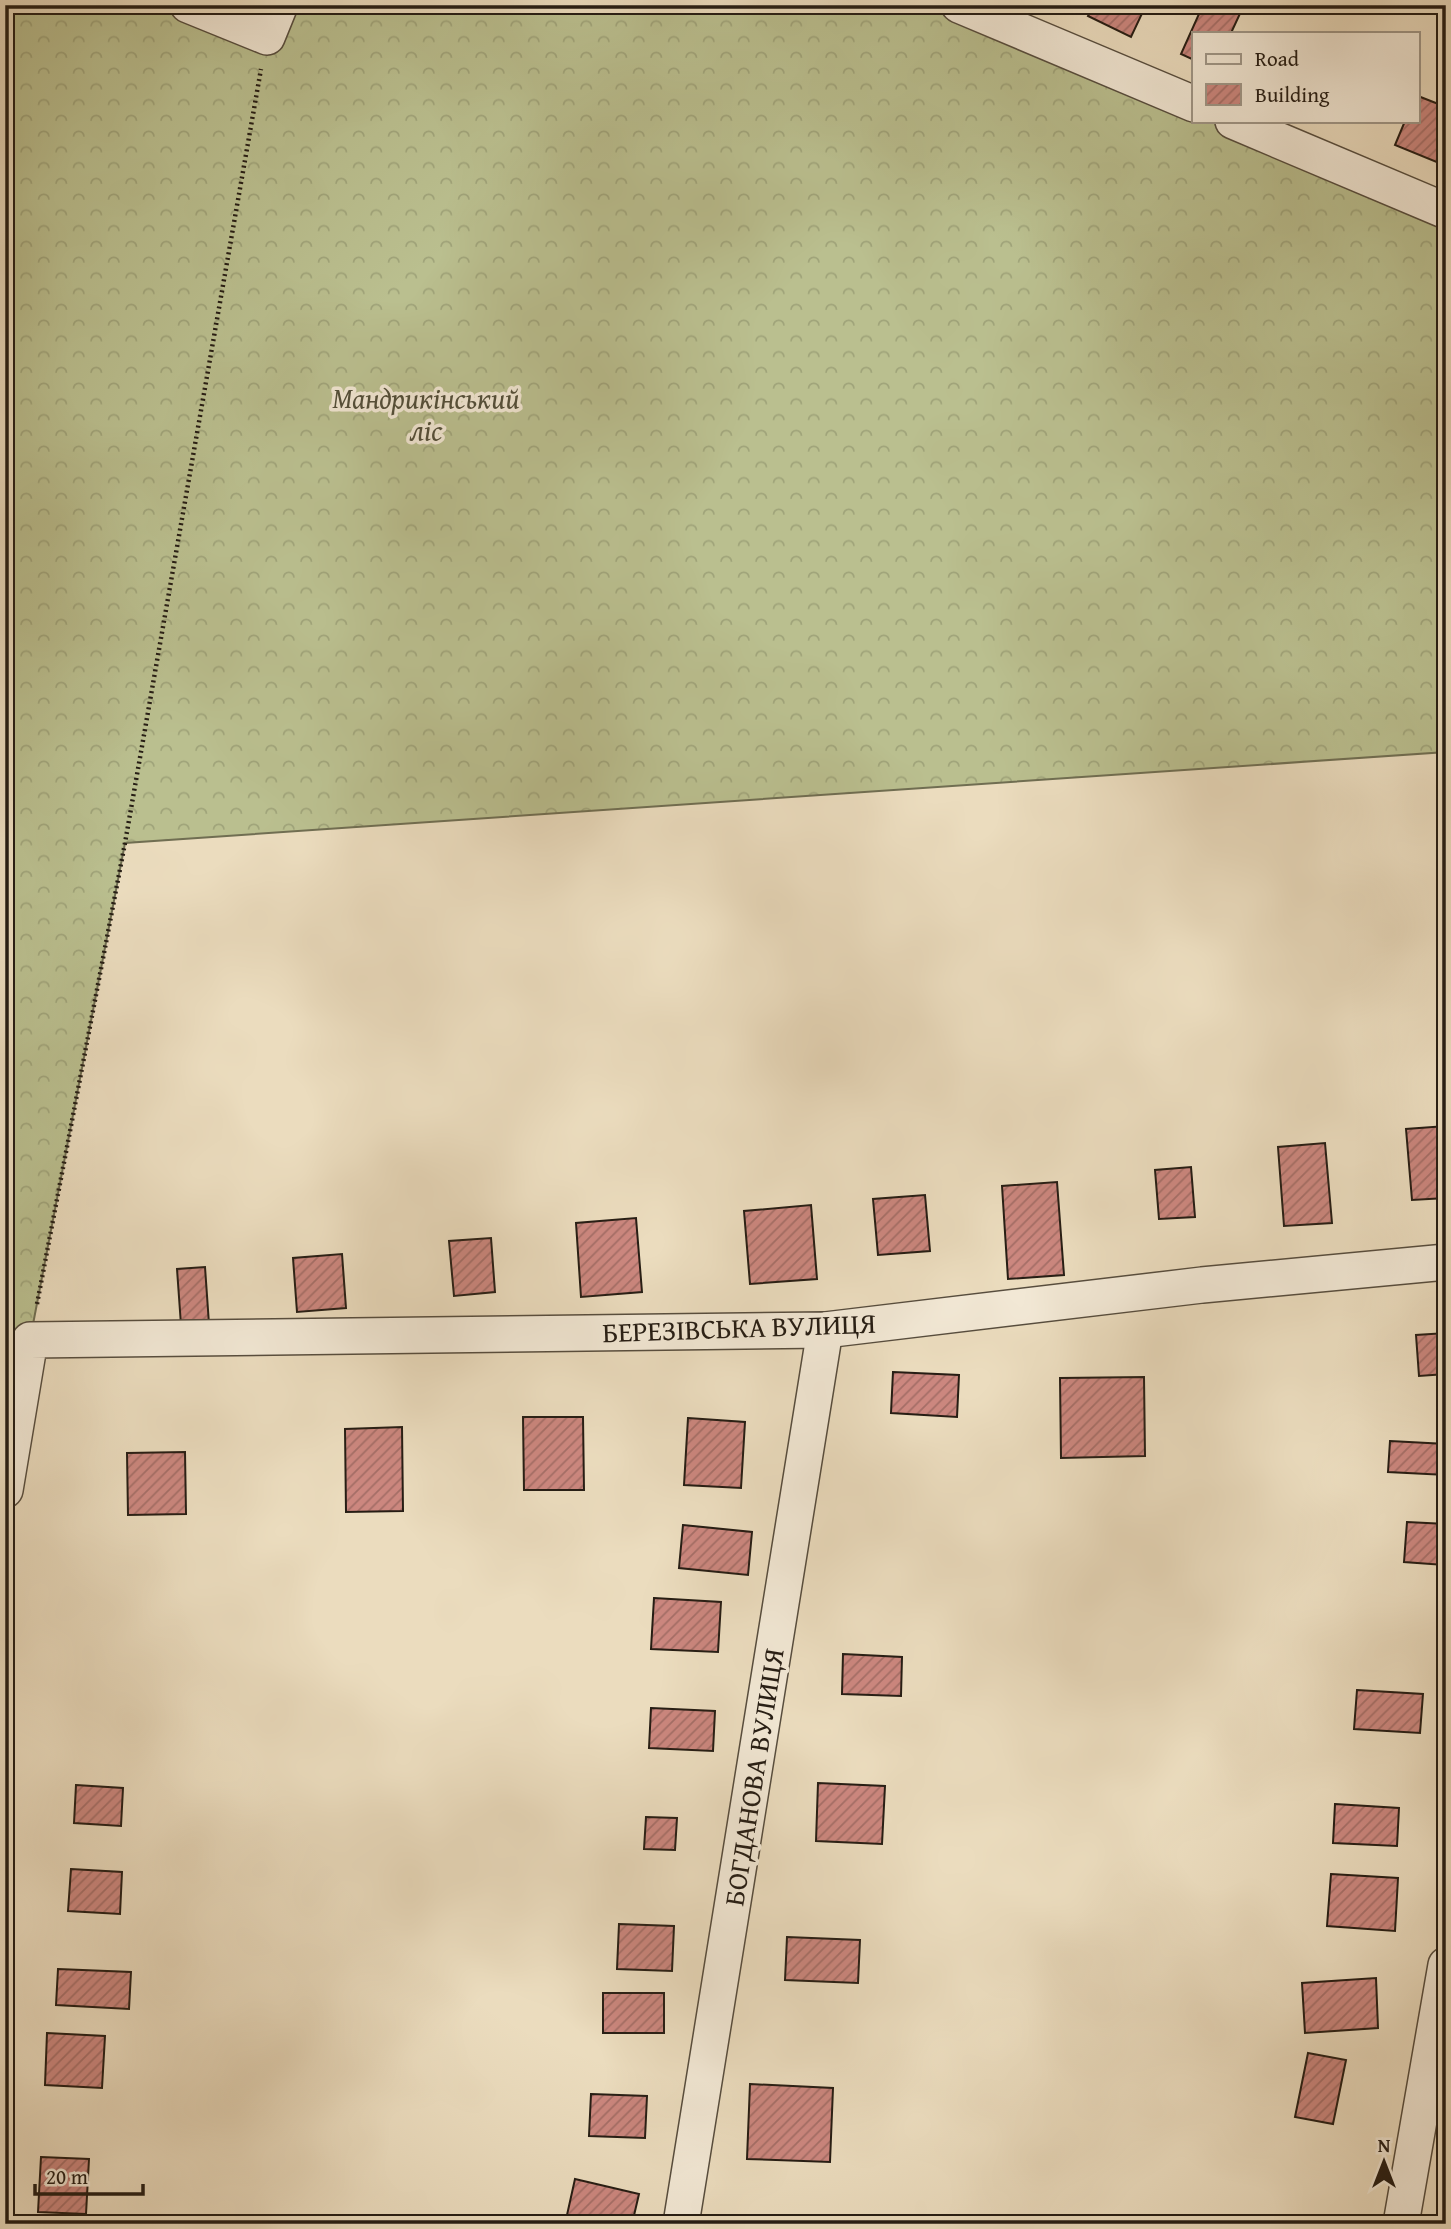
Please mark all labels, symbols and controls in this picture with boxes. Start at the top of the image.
legend [1192,32,1420,122]
text: Road [1255,43,1300,74]
text: Building [1255,79,1330,110]
park label: Мандрикінський ліс [332,377,520,450]
street label: БЕРЕЗІВСЬКА ВУЛИЦЯ [602,1302,876,1352]
street label: БОГДАНОВА ВУЛИЦЯ [712,1645,794,1909]
north arrow [1350,2128,1420,2198]
text: N [1378,2131,1391,2159]
scale bar [35,2152,144,2196]
text: 20 m [46,2161,88,2192]

